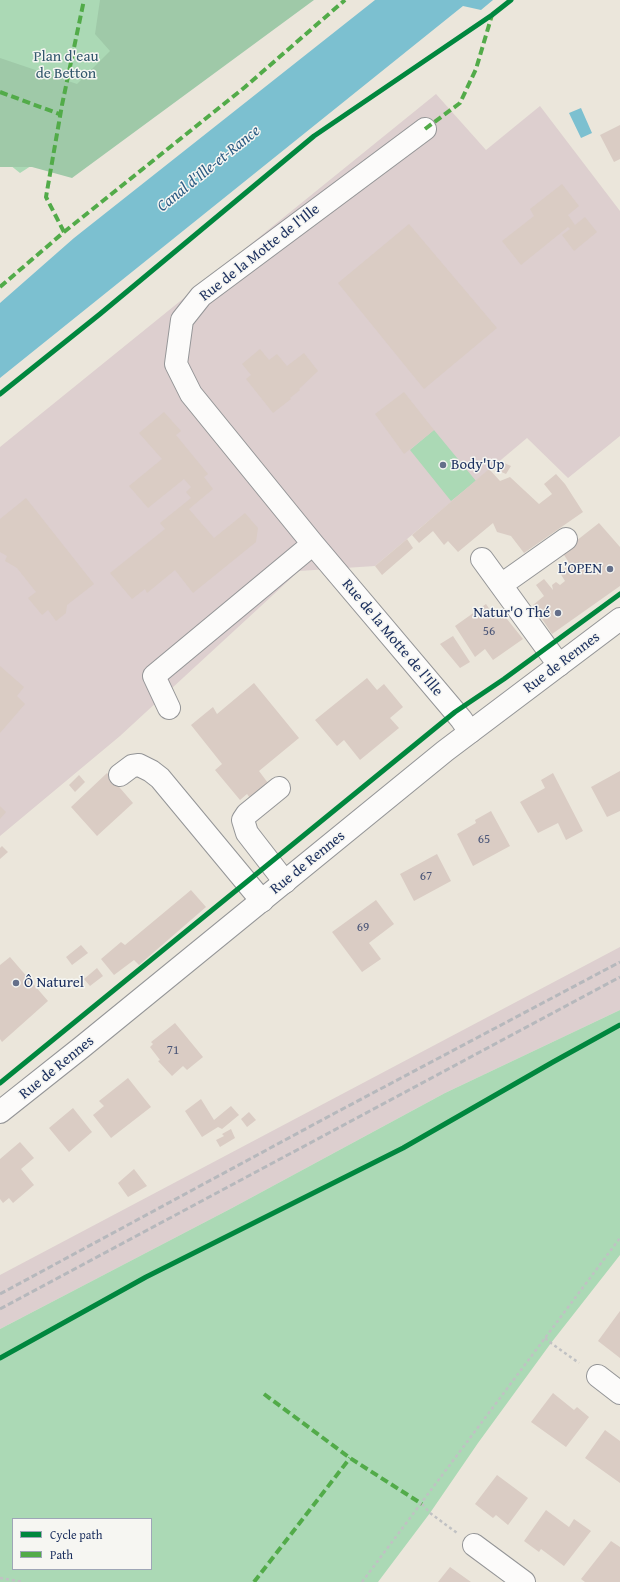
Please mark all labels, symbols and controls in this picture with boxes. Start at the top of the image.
park label: Plan d'eau de Betton [33,48,99,83]
water label: Canal d'Ille-et-Rance [154,122,264,216]
street label: Rue de la Motte de l'Ille [196,201,324,305]
place label: Body'Up [451,456,504,474]
marker: Body'Up [438,460,448,470]
place label: L’OPEN [558,560,602,578]
marker: L’OPEN [605,564,615,574]
street label: Rue de la Motte de l'Ille [338,576,446,700]
place label: Natur'O Thé [473,604,550,622]
marker: Natur'O Thé [553,608,563,618]
house number: 56 [483,624,495,640]
street label: Rue de Rennes [520,628,604,698]
street label: Rue de Rennes [267,827,349,899]
house number: 65 [478,832,490,848]
house number: 67 [420,869,432,885]
house number: 69 [357,920,369,936]
place label: Ô Naturel [24,974,84,992]
marker: Ô Naturel [11,978,21,988]
street label: Rue de Rennes [16,1032,98,1104]
house number: 71 [167,1043,179,1059]
legend [12,1518,152,1570]
text: Cycle path [50,1526,102,1543]
text: Path [50,1546,73,1563]

